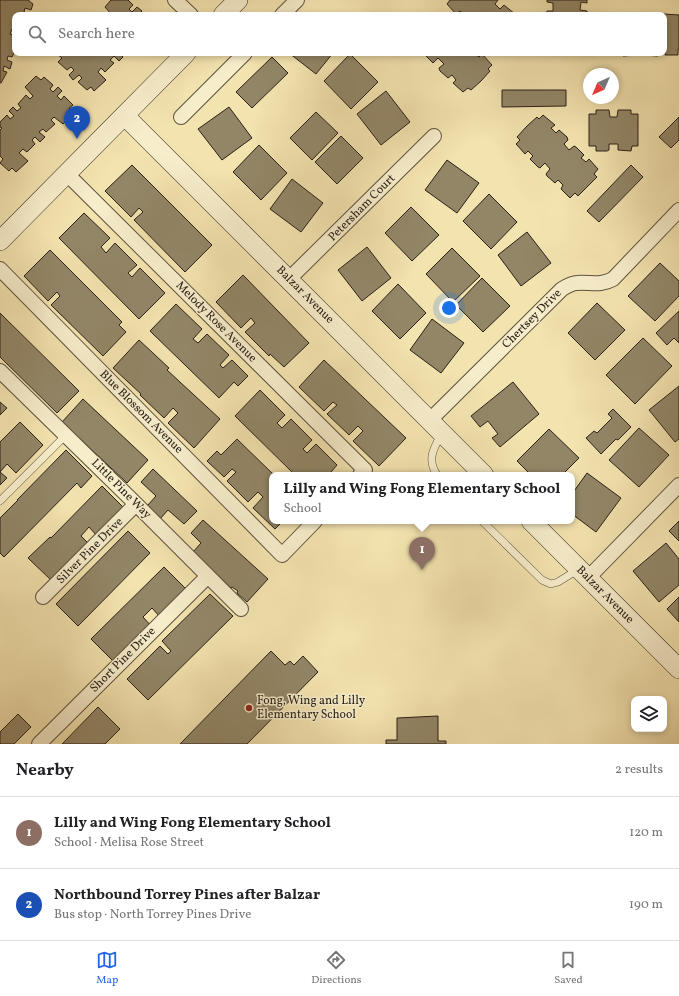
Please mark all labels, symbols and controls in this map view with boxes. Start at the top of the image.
search box [12,12,667,56]
icon: search [26,23,48,45]
text: Search here [58,24,135,45]
north arrow [583,68,619,104]
pin: 2 [64,106,90,139]
street label: Petersham Court [325,171,399,245]
street label: Balzar Avenue [273,263,338,328]
street label: Melody Rose Avenue [172,278,260,366]
street label: Chertsey Drive [499,285,566,352]
your location [439,298,459,318]
street label: Blue Blossom Avenue [96,367,187,458]
street label: Little Pine Way [87,455,155,523]
popup [269,472,575,524]
text: Lilly and Wing Fong Elementary School [284,479,560,500]
text: School [284,500,322,518]
street label: Silver Pine Drive [53,514,127,588]
pin: 1 [409,537,435,570]
street label: Balzar Avenue [573,563,638,628]
street label: Short Pine Drive [87,623,160,696]
place label: Fong, Wing and Lilly Elementary School [257,693,366,723]
map controls [631,696,667,732]
button: layers [631,696,667,732]
marker: Fong, Wing and Lilly Elementary School [244,703,254,713]
text: Nearby [16,759,74,782]
text: 2 results [615,761,663,779]
text: Lilly and Wing Fong Elementary School [54,813,331,834]
text: 1 [26,824,32,842]
text: 120 m [629,824,663,842]
text: School · Melisa Rose Street [54,834,204,852]
text: Northbound Torrey Pines after Balzar [54,885,320,906]
text: 2 [26,896,32,914]
text: 190 m [629,896,663,914]
text: Bus stop · North Torrey Pines Drive [54,906,251,924]
tab: Map [96,949,118,988]
tab: Directions [311,949,362,988]
tab: Saved [554,949,583,988]

